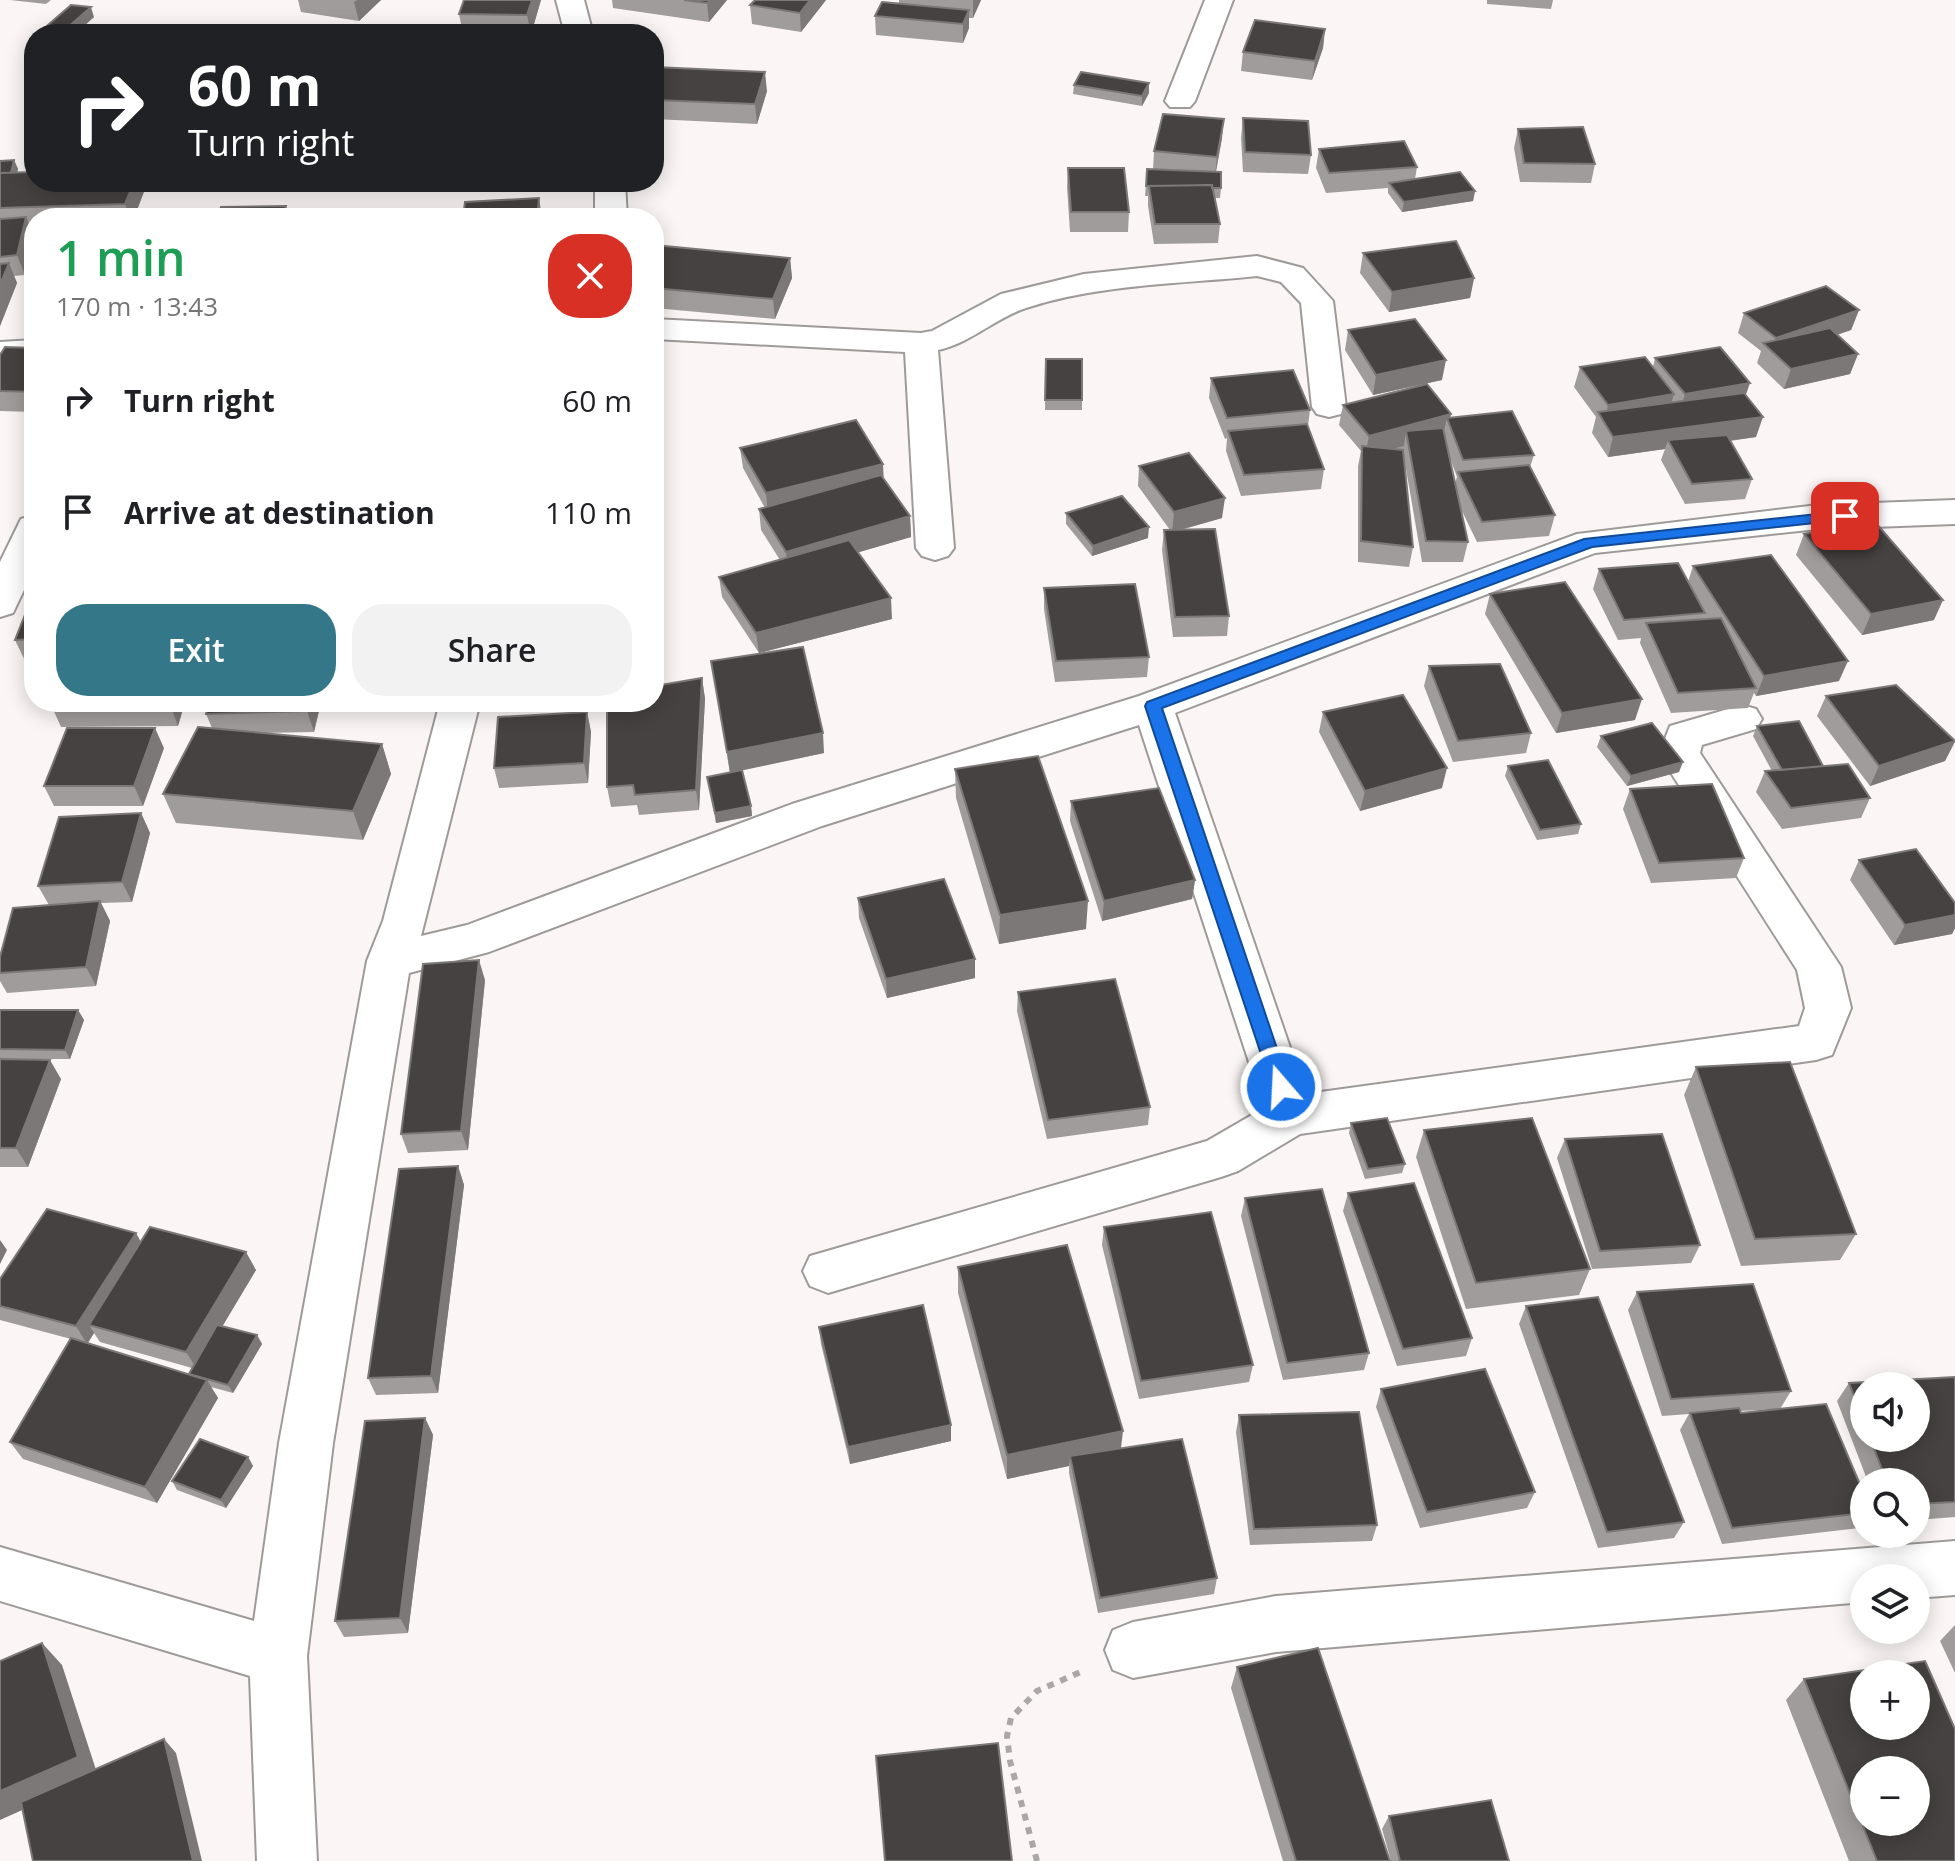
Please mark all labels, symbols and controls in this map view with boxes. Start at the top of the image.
text: 60 m [188,46,322,122]
icon: right [56,56,160,160]
text: Turn right [188,118,354,167]
text: 1 min [56,225,186,290]
button: close [548,234,632,318]
text: 170 m · 13:43 [56,288,218,324]
icon: right [56,378,100,422]
text: Turn right [124,380,275,421]
text: 60 m [562,380,632,421]
pin [1811,482,1879,550]
icon: arrive [56,490,100,534]
text: Arrive at destination [124,492,435,533]
text: 110 m [545,492,632,533]
icon: arrive [1823,494,1867,538]
button: Exit [56,604,336,696]
button: Share [352,604,632,696]
position arrow [1239,1045,1323,1129]
map controls [1850,1372,1930,1836]
button: sound [1850,1372,1930,1452]
button: search [1850,1468,1930,1548]
button: layers [1850,1564,1930,1644]
button: + [1850,1660,1930,1740]
button: − [1850,1756,1930,1836]

